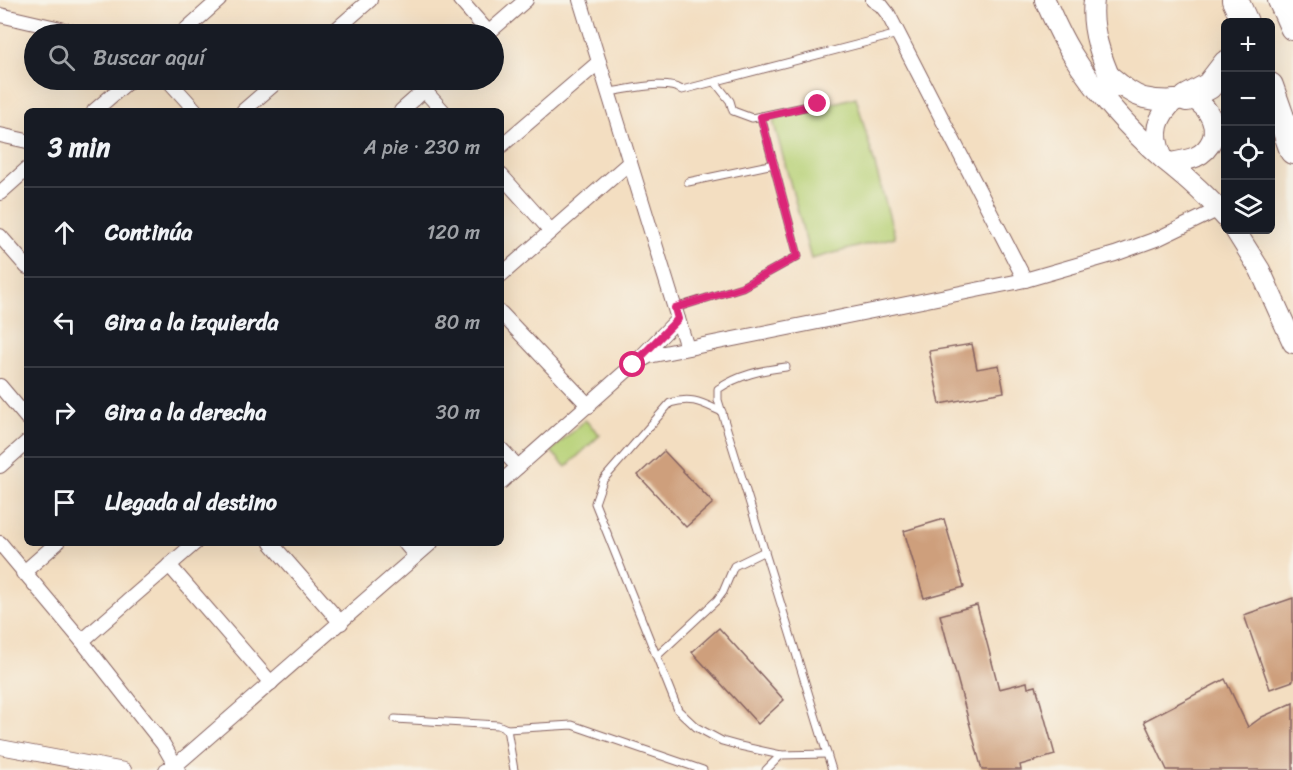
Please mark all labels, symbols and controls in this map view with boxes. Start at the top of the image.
map controls [1221,18,1275,234]
button: + [1221,18,1275,72]
search box [24,24,504,90]
text: Buscar aquí [93,38,205,77]
icon: search [45,41,78,74]
button: − [1221,72,1275,126]
route end [804,90,830,116]
text: 3 min [48,124,110,170]
button: locate [1221,126,1275,180]
text: A pie · 230 m [364,130,480,165]
button: layers [1221,180,1275,234]
text: Continúa [105,213,192,252]
text: 120 m [427,215,480,250]
icon: ahead [48,216,81,249]
text: Gira a la izquierda [105,303,278,342]
text: 80 m [435,305,480,340]
icon: left [48,306,81,339]
route start [619,351,645,377]
text: Gira a la derecha [105,393,266,432]
text: 30 m [436,395,480,430]
icon: right [48,396,81,429]
text: Llegada al destino [105,483,277,522]
icon: arrive [48,486,81,519]

